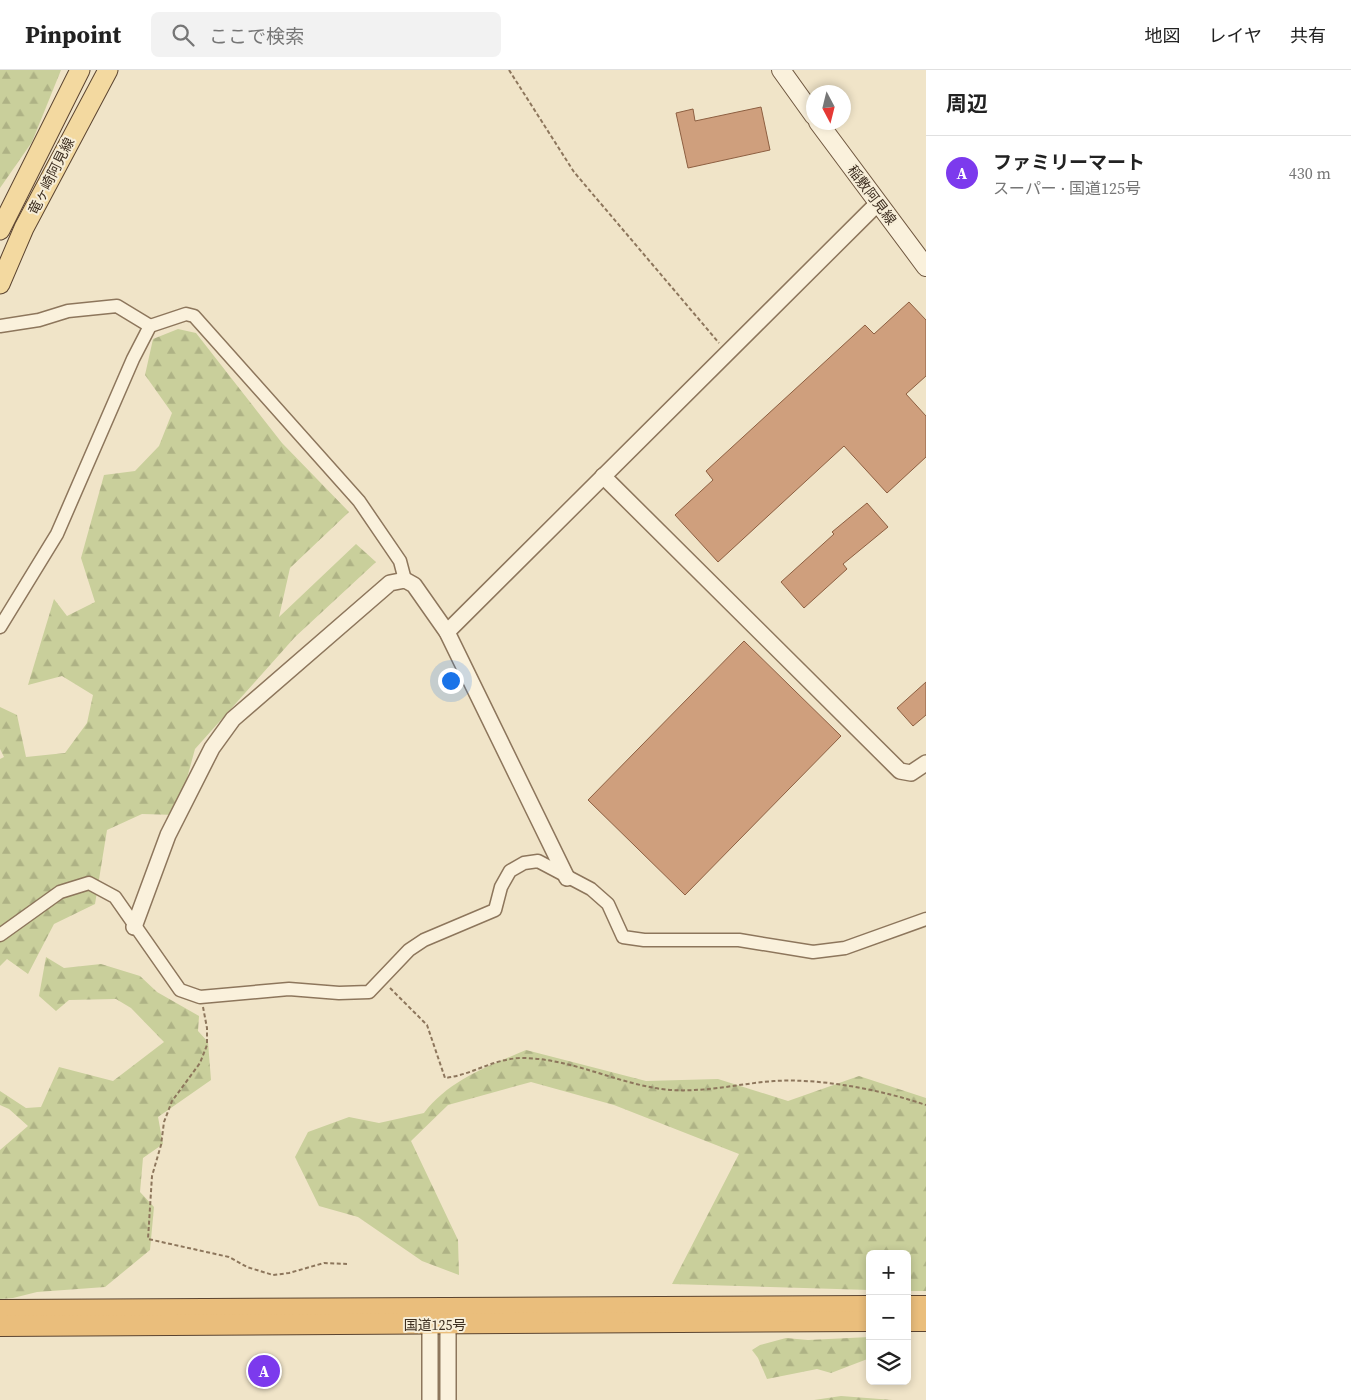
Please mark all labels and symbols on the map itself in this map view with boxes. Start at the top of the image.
north arrow [806,85,851,130]
street label: 竜ヶ崎阿見線 [23,134,79,218]
street label: 稲敷阿見線 [843,161,901,229]
your location [438,668,464,694]
street label: 国道125号 [404,1315,467,1335]
pin: A [248,1352,280,1390]

